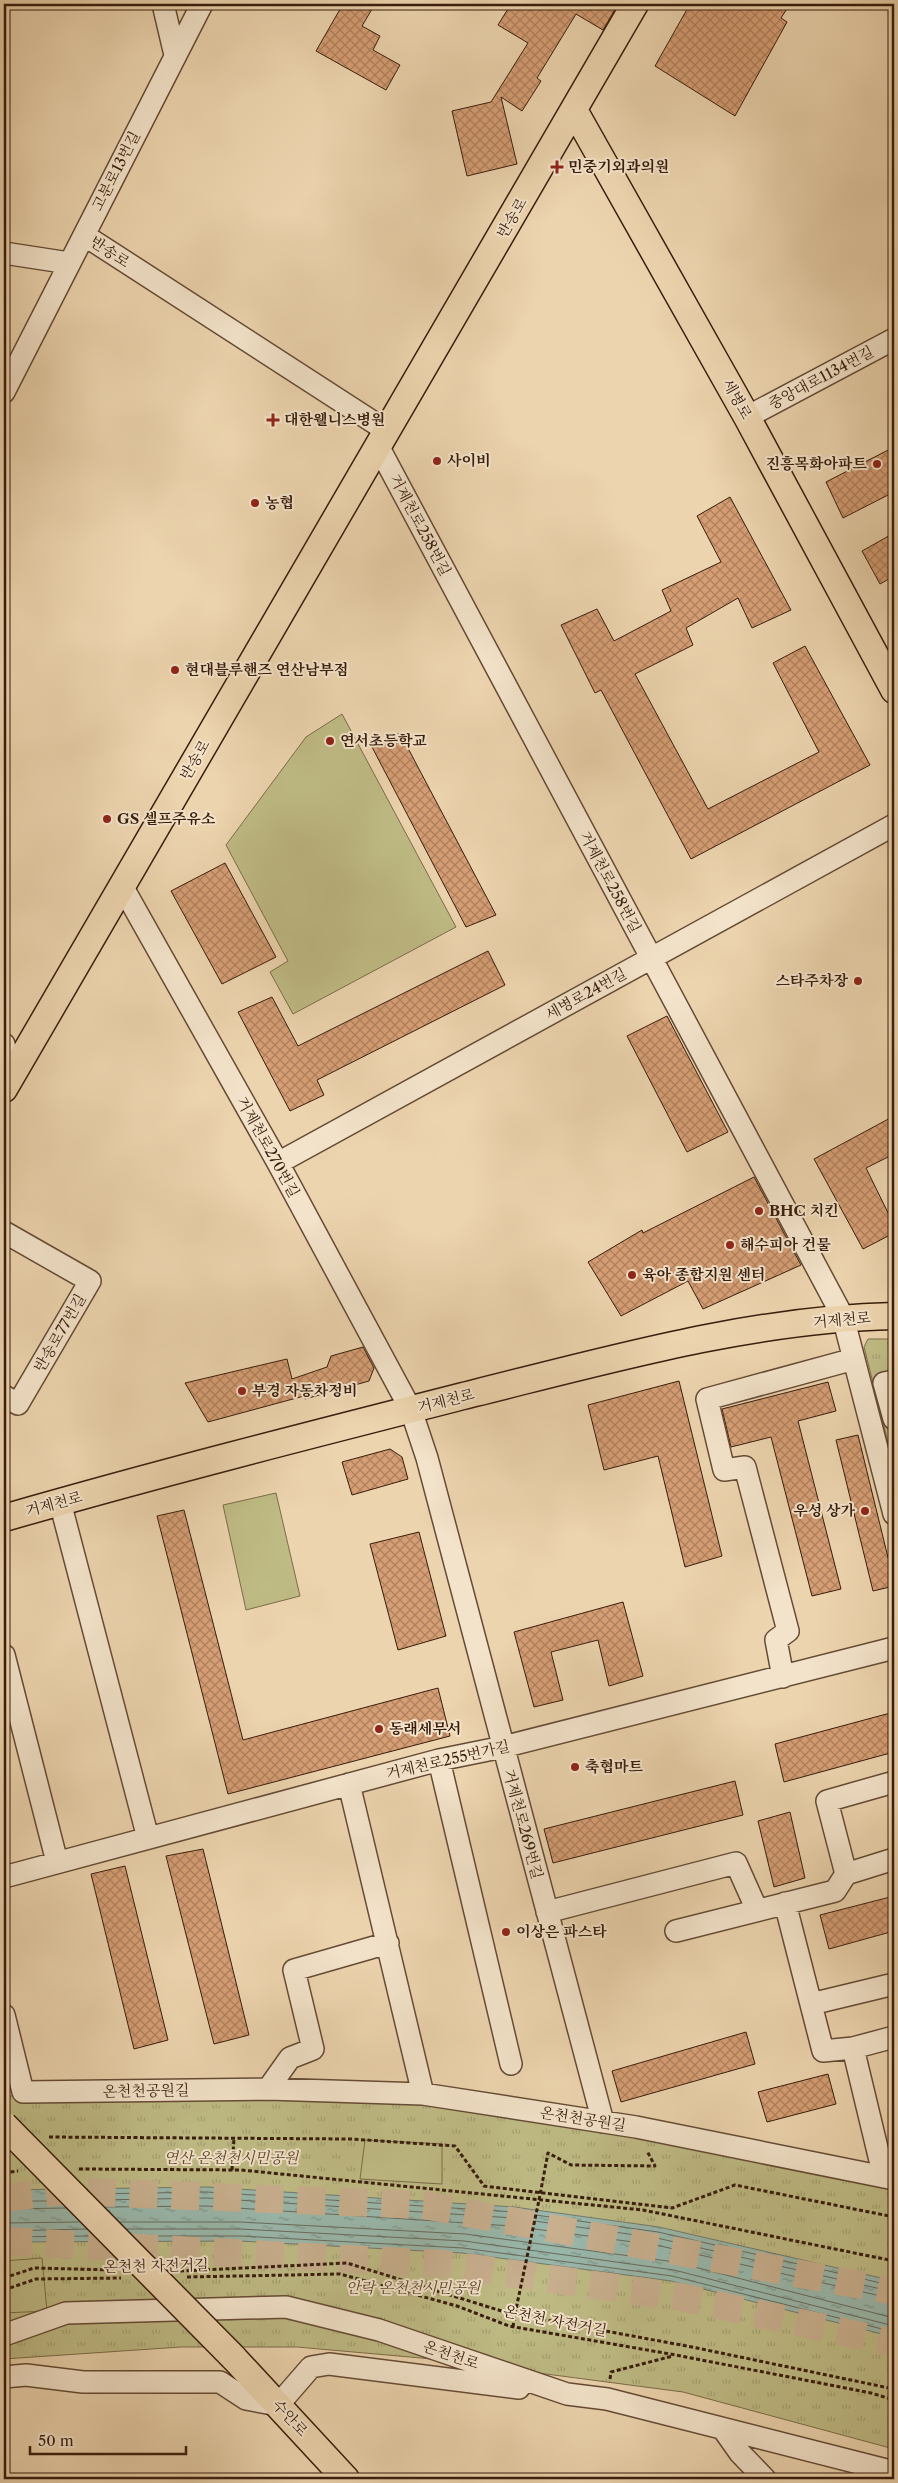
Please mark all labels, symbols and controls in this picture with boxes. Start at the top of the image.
street label: 고분로13번길 [87,128,144,214]
place label: 민중기외과의원 [568,157,669,176]
marker: 민중기외과의원 [550,160,564,174]
street label: 반송로 [492,194,531,241]
street label: 반송로 [87,232,134,272]
street label: 중앙대로1134번길 [765,342,877,413]
street label: 세병로 [719,375,757,423]
place label: 대한웰니스병원 [284,410,385,429]
marker: 대한웰니스병원 [266,413,280,427]
place label: 사이비 [447,451,490,470]
place label: 진흥목화아파트 [766,454,868,473]
marker: 사이비 [431,455,443,467]
marker: 진흥목화아파트 [871,458,883,470]
street label: 거제천로258번길 [386,471,455,579]
place label: 농협 [265,493,294,512]
marker: 농협 [249,497,261,509]
place label: 현대블루핸즈 연산남부점 [185,660,348,679]
marker: 현대블루핸즈 연산남부점 [169,664,181,676]
place label: 연서초등학교 [340,731,427,750]
marker: 연서초등학교 [324,735,336,747]
street label: 반송로 [175,736,214,783]
place label: GS 셀프주유소 [117,809,216,828]
marker: GS 셀프주유소 [101,813,113,825]
street label: 거제천로258번길 [576,828,645,936]
street label: 세병로24번길 [542,963,630,1024]
place label: 스타주차장 [776,971,849,990]
marker: 스타주차장 [852,975,864,987]
street label: 거제천로270번길 [233,1093,304,1201]
place label: BHC 치킨 [769,1201,838,1220]
marker: BHC 치킨 [753,1205,765,1217]
place label: 해수피아 건물 [740,1235,831,1254]
marker: 해수피아 건물 [724,1239,736,1251]
place label: 육아 종합지원 센터 [642,1265,765,1284]
marker: 육아 종합지원 센터 [626,1269,638,1281]
street label: 반송로77번길 [30,1290,90,1375]
street label: 거제천로 [812,1307,872,1331]
place label: 부경 자동차정비 [252,1381,357,1400]
street label: 거제천로 [415,1384,477,1417]
marker: 부경 자동차정비 [236,1385,248,1397]
street label: 거제천로 [23,1487,85,1520]
place label: 우성 상가 [793,1501,856,1520]
marker: 우성 상가 [859,1505,871,1517]
place label: 동래세무서 [389,1719,461,1738]
marker: 동래세무서 [373,1723,385,1735]
street label: 거제천로255번가길 [384,1736,512,1783]
place label: 축협마트 [585,1757,643,1776]
marker: 축협마트 [569,1761,581,1773]
street label: 거제천로269번길 [500,1767,547,1881]
place label: 이상은 파스타 [516,1922,607,1941]
marker: 이상은 파스타 [500,1926,512,1938]
street label: 온천천공원길 [102,2080,190,2101]
street label: 온천천공원길 [539,2102,628,2135]
park label: 연산 온천천시민공원 [164,2148,300,2167]
street label: 온천천 자전거길 [103,2255,209,2276]
park label: 안락 온천천시민공원 [346,2278,482,2297]
street label: 온천천 자전거길 [502,2301,609,2340]
street label: 온천천로 [421,2336,482,2373]
street label: 수안로 [269,2395,312,2440]
scale bar [30,2423,186,2455]
text: 50 m [38,2431,74,2450]

